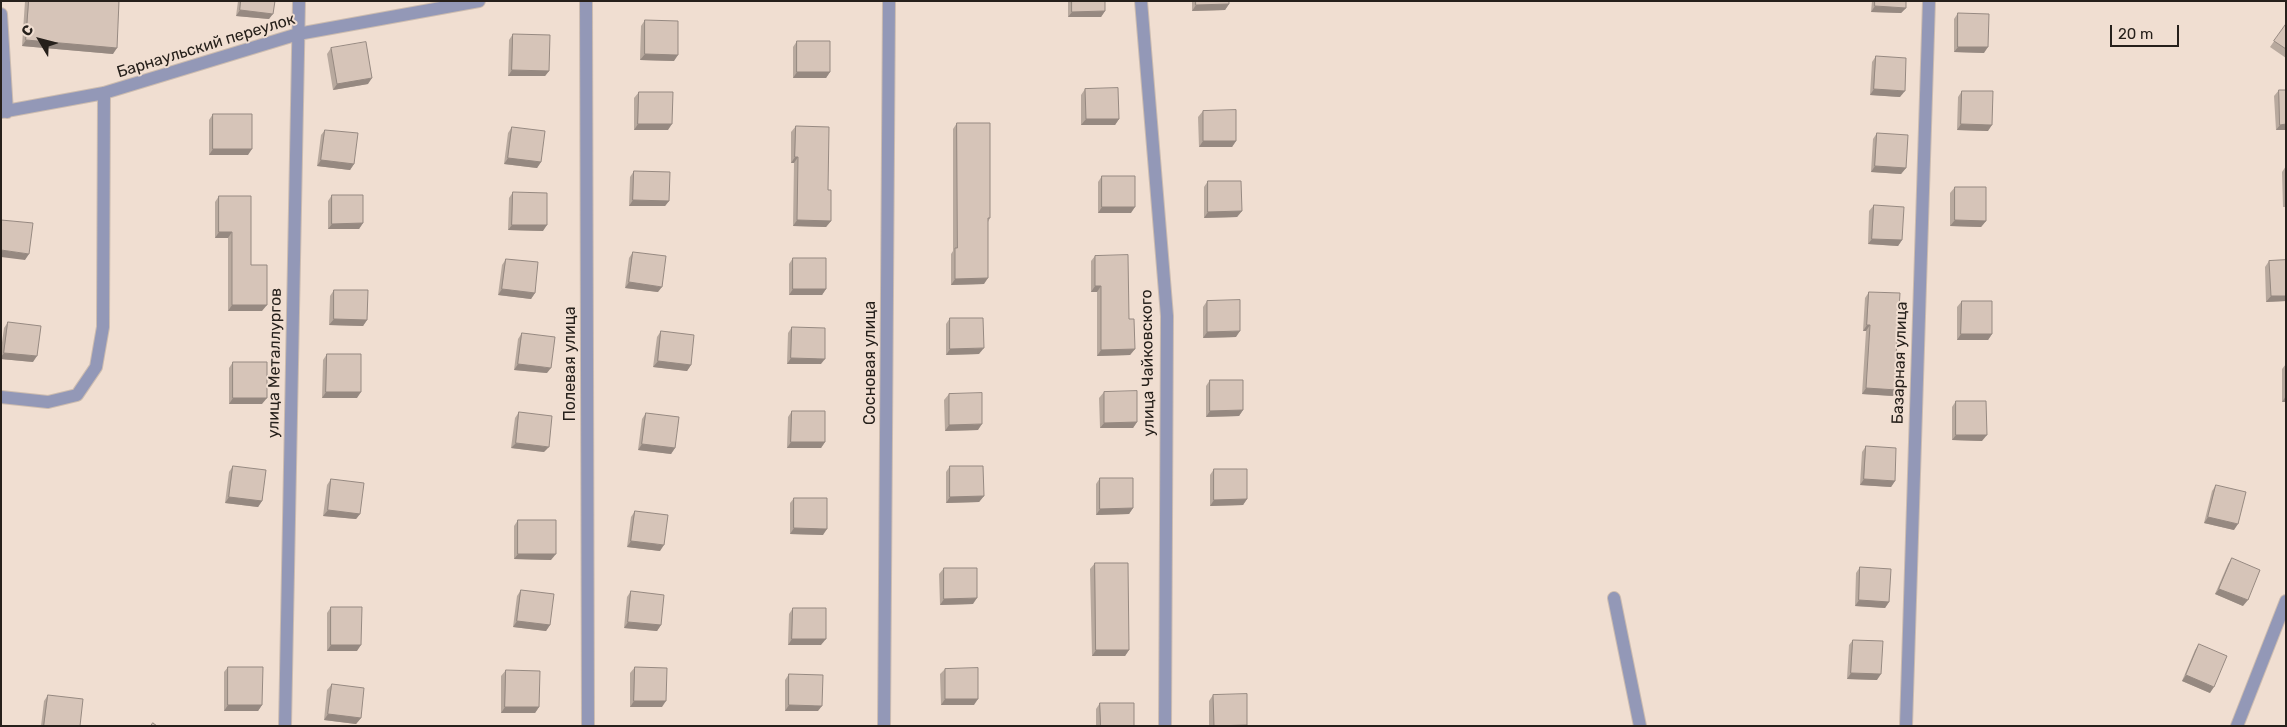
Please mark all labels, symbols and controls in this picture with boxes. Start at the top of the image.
street label: Барнаульский переулок [115,10,297,82]
north arrow [15,15,65,65]
scale bar [2112,15,2181,47]
text: С [18,22,37,40]
text: 20 m [2118,25,2153,43]
street label: улица Металлургов [264,288,286,438]
street label: улица Чайковского [1137,289,1159,437]
street label: Сосновая улица [860,301,880,425]
street label: Базарная улица [1888,301,1912,425]
street label: Полевая улица [560,306,580,422]

